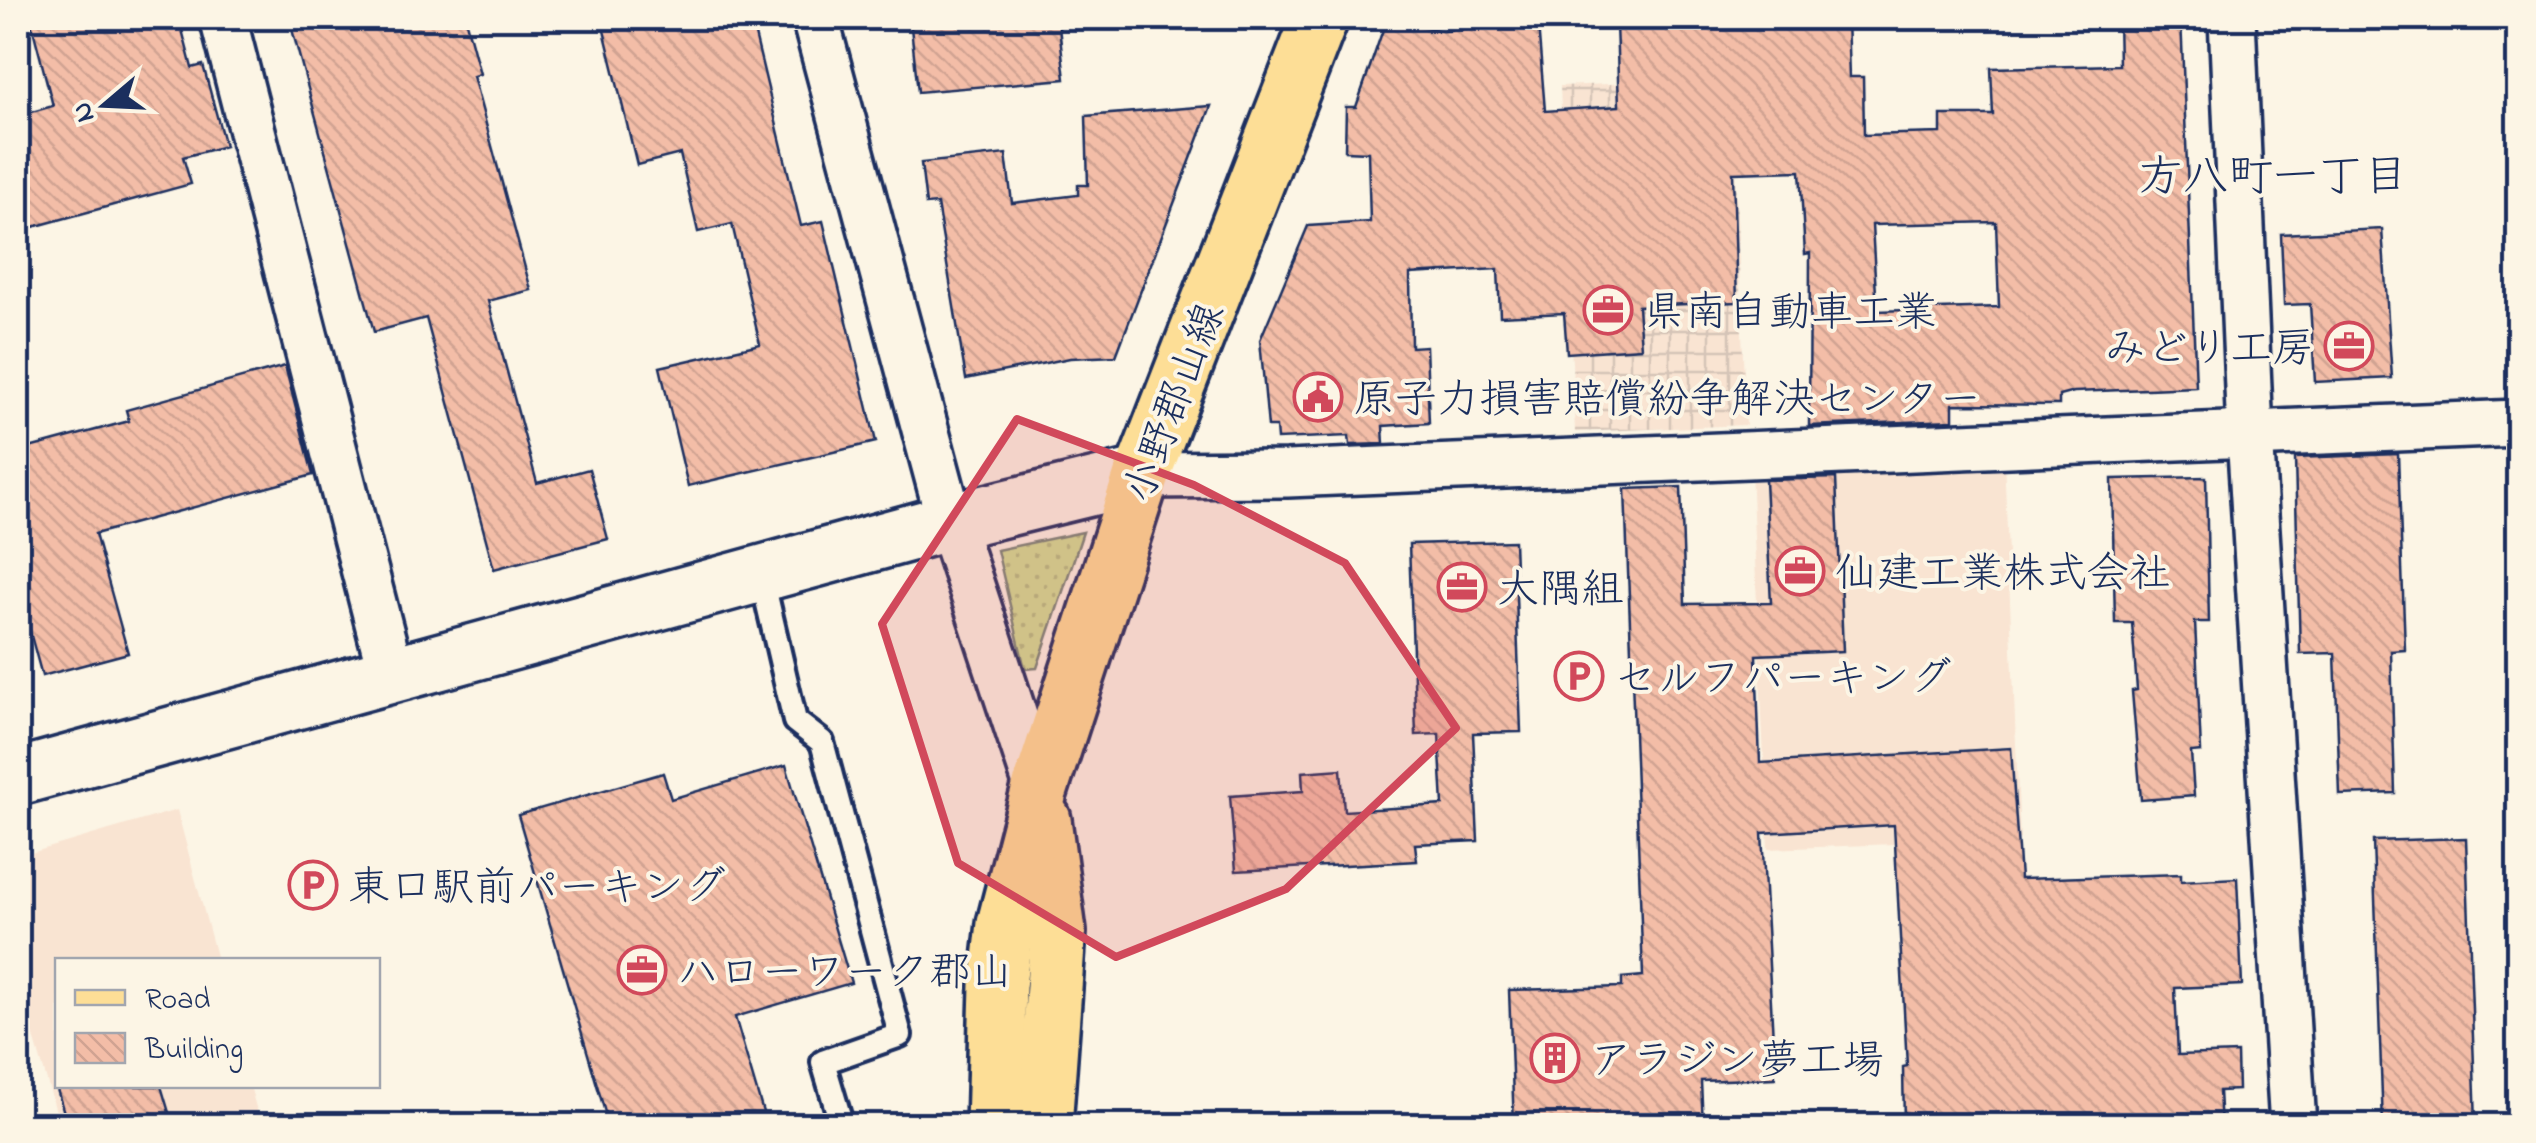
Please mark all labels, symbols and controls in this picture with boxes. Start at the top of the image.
north arrow [55,55,155,155]
text: N [62,96,107,128]
district label: 方八町一丁目 [2138,146,2408,212]
office icon: 県南自動車工業 [1582,284,1634,336]
place label: 県南自動車工業 [1643,284,1937,345]
street label: 小野郡山線 [1110,295,1242,513]
place label: みどり工房 [2104,320,2314,381]
office icon: みどり工房 [2323,320,2375,372]
public building icon: 原子力損害賠償紛争解決センター [1292,371,1344,423]
place label: 原子力損害賠償紛争解決センター [1353,371,1981,432]
office icon: 仙建工業株式会社 [1774,545,1826,597]
place label: 仙建工業株式会社 [1835,545,2171,606]
office icon: 大隅組 [1436,561,1488,613]
place label: 大隅組 [1497,561,1623,622]
parking icon: セルフパーキング [1553,650,1605,702]
place label: セルフパーキング [1614,650,1952,711]
parking icon: 東口駅前パーキング [287,859,339,911]
place label: 東口駅前パーキング [348,859,726,920]
office icon: ハローワーク郡山 [616,944,668,996]
place label: ハローワーク郡山 [677,944,1013,1005]
legend [55,958,380,1088]
text: Road [145,979,210,1023]
text: Building [144,1029,243,1073]
building icon: アラジン夢工場 [1529,1032,1581,1084]
place label: アラジン夢工場 [1590,1032,1884,1093]

